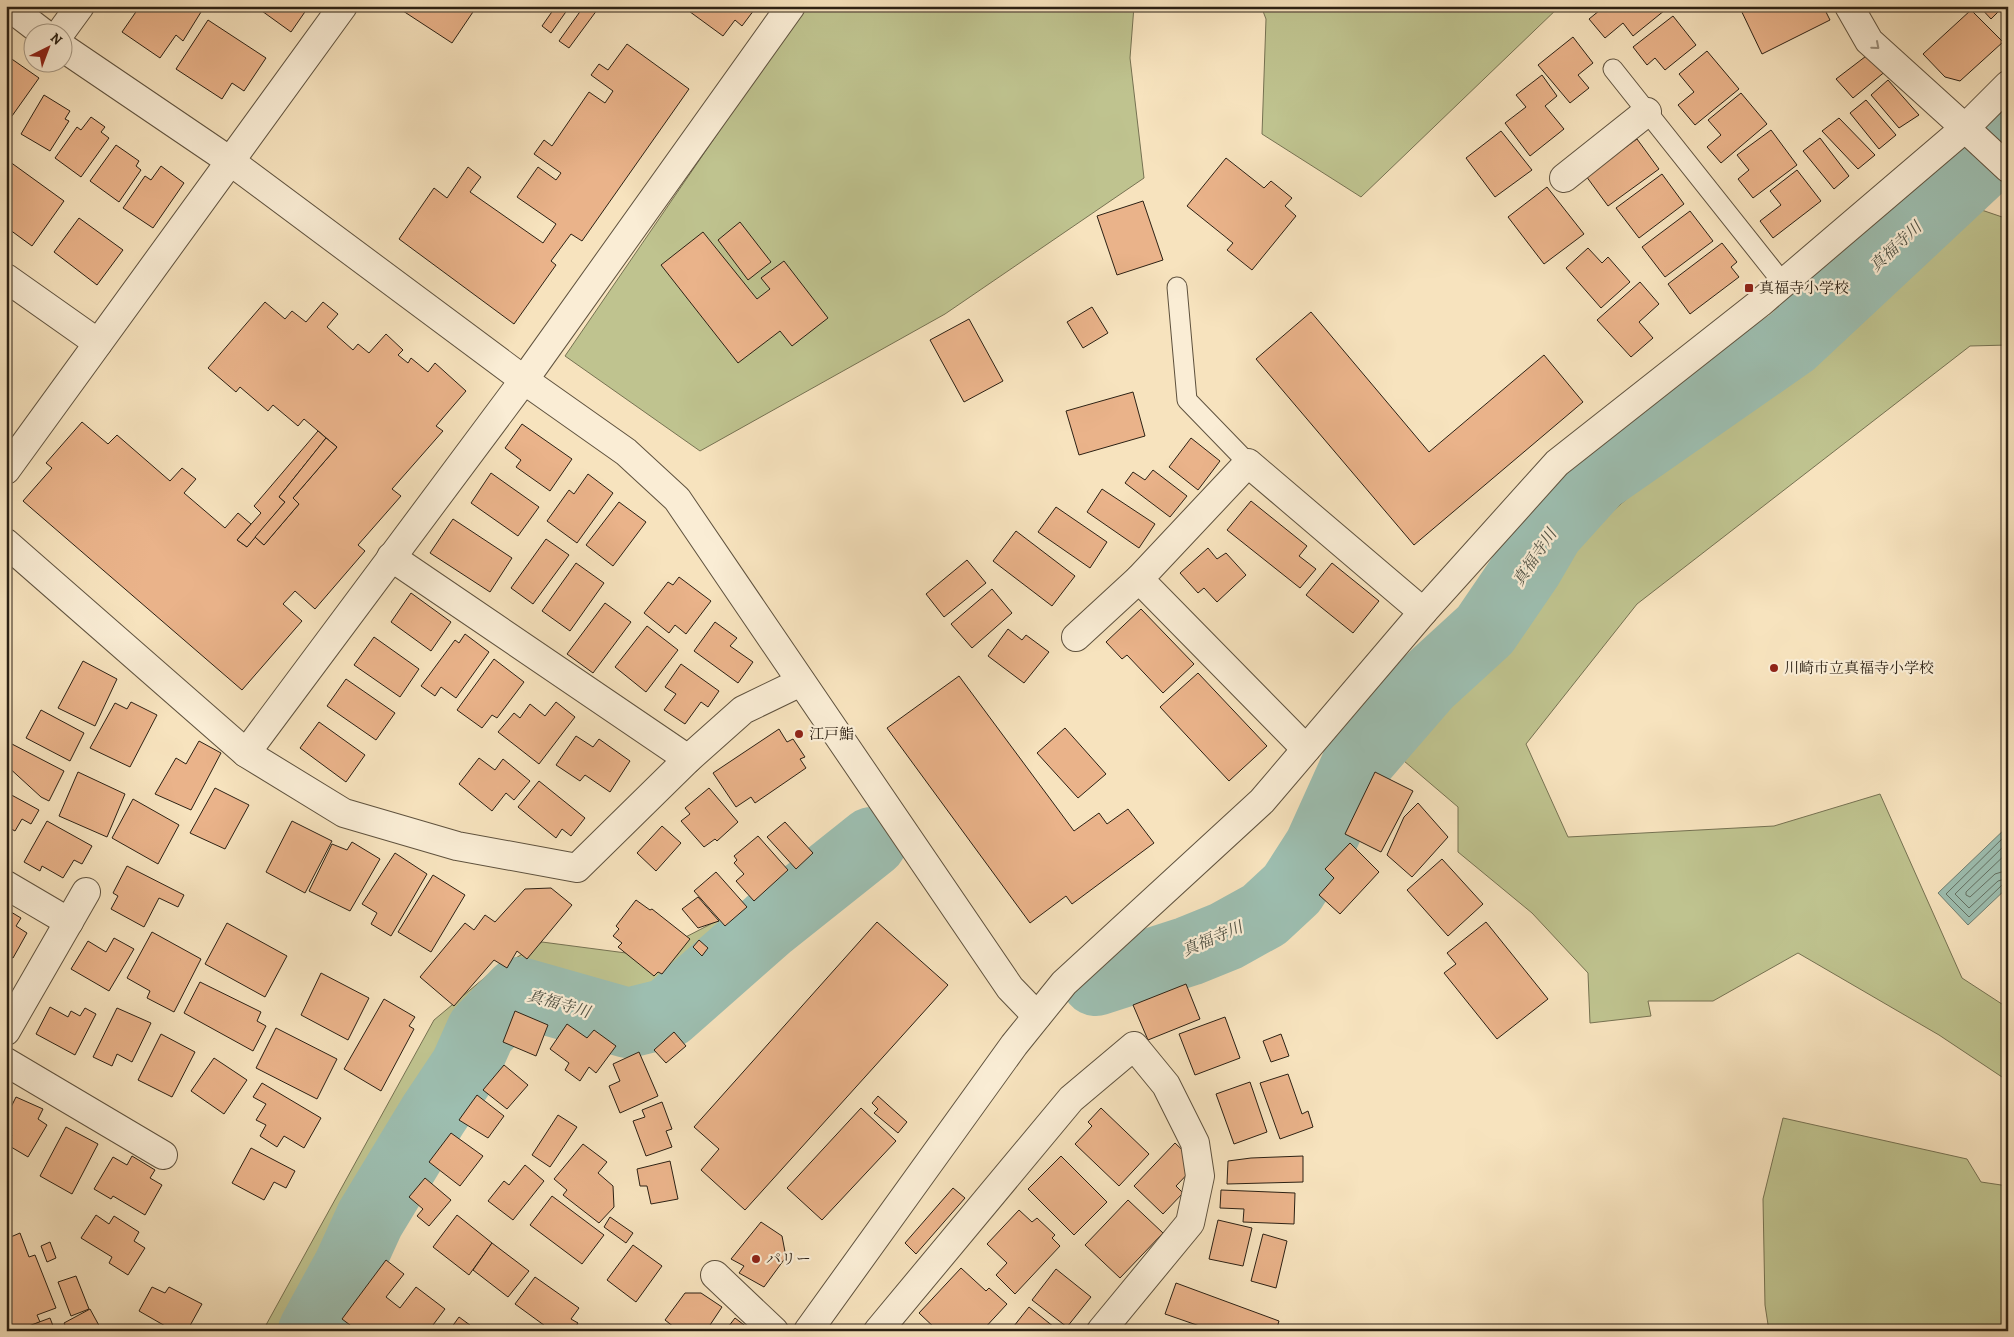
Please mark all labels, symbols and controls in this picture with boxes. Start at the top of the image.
north arrow [22,22,72,72]
text: N [46,28,67,49]
one-way arrow [1870,41,1879,49]
water label: 真福寺川 [1865,216,1928,277]
place label: 真福寺小学校 [1759,278,1849,298]
marker: 真福寺小学校 [1743,282,1755,294]
water label: 真福寺川 [1508,523,1563,590]
place label: 川崎市立真福寺小学校 [1784,658,1934,678]
marker: 川崎市立真福寺小学校 [1768,662,1780,674]
place label: 江戸鮨 [809,724,854,744]
marker: 江戸鮨 [793,728,805,740]
water label: 真福寺川 [1179,916,1248,962]
water label: 真福寺川 [525,985,594,1024]
place label: パリー [766,1249,811,1269]
marker: パリー [750,1253,762,1265]

